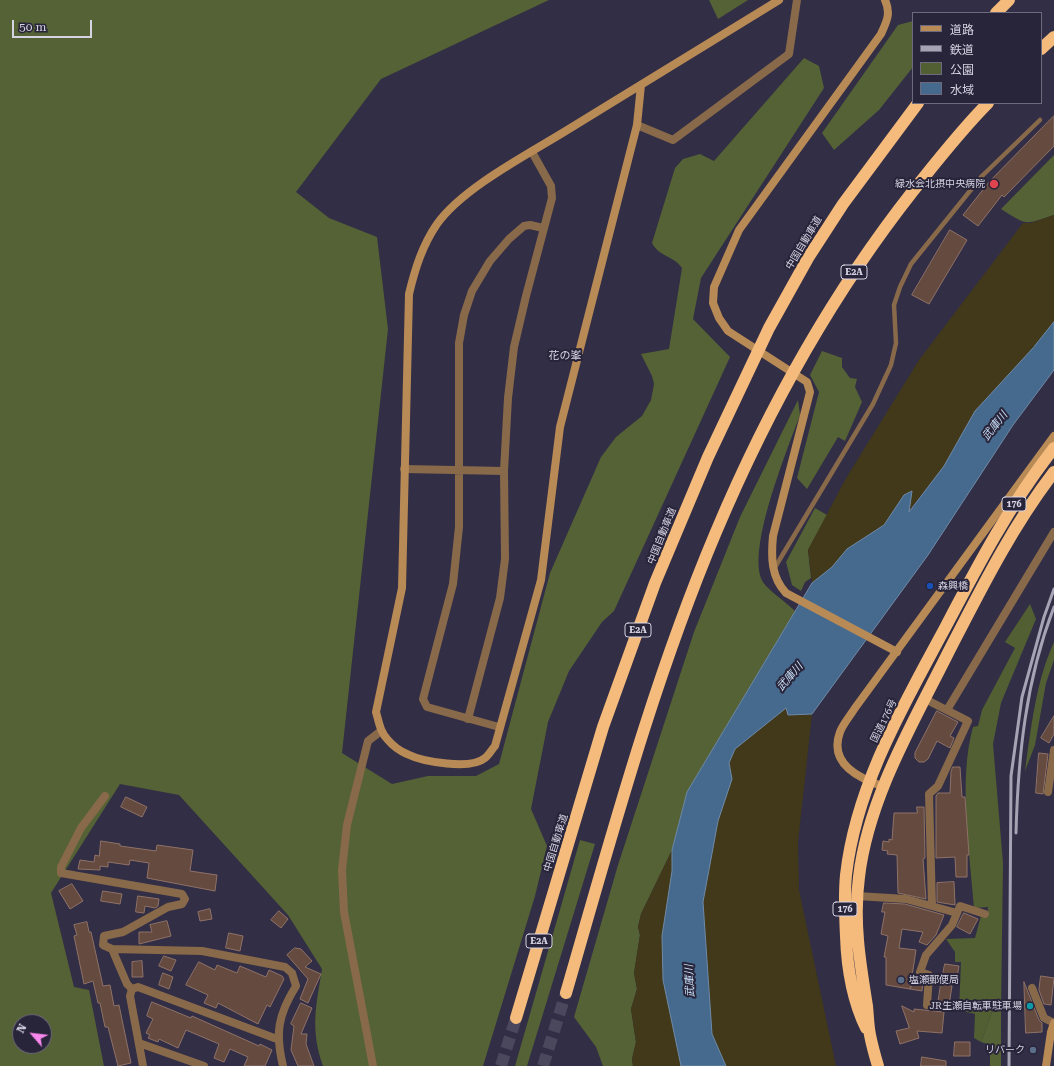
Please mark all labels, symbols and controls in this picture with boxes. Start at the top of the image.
scale bar [14,12,94,38]
legend [912,12,1042,104]
text: 50 m [19,20,46,34]
text: 道路 [950,23,974,37]
text: 鉄道 [950,43,974,57]
text: 公園 [950,63,974,77]
text: 水域 [950,83,974,97]
place label: 緑水会北摂中央病院 [895,178,985,190]
marker: 緑水会北摂中央病院 [988,178,1000,190]
street label: 中国自動車道 [783,214,825,272]
road number: E2A [841,265,867,279]
district label: 花の峯 [549,349,581,363]
water label: 武庫川 [980,409,1010,443]
road number: 176 [1002,497,1026,511]
street label: 中国自動車道 [645,506,679,566]
place label: 森興橋 [938,580,968,592]
marker: 森興橋 [925,581,935,591]
road number: E2A [625,623,651,637]
water label: 武庫川 [774,660,806,694]
street label: 国道176号 [868,697,900,745]
street label: 中国自動車道 [541,813,571,873]
road number: 176 [833,902,857,916]
road number: E2A [526,934,552,948]
water label: 武庫川 [683,964,697,998]
place label: 塩瀬郵便局 [909,974,959,986]
marker: 塩瀬郵便局 [896,975,906,985]
place label: JR生瀬自転車駐車場 [929,1000,1022,1012]
marker: JR生瀬自転車駐車場 [1025,1001,1035,1011]
north arrow [12,1014,52,1054]
text: N [14,1022,30,1035]
place label: リパーク [985,1044,1025,1056]
marker: リパーク [1028,1045,1038,1055]

